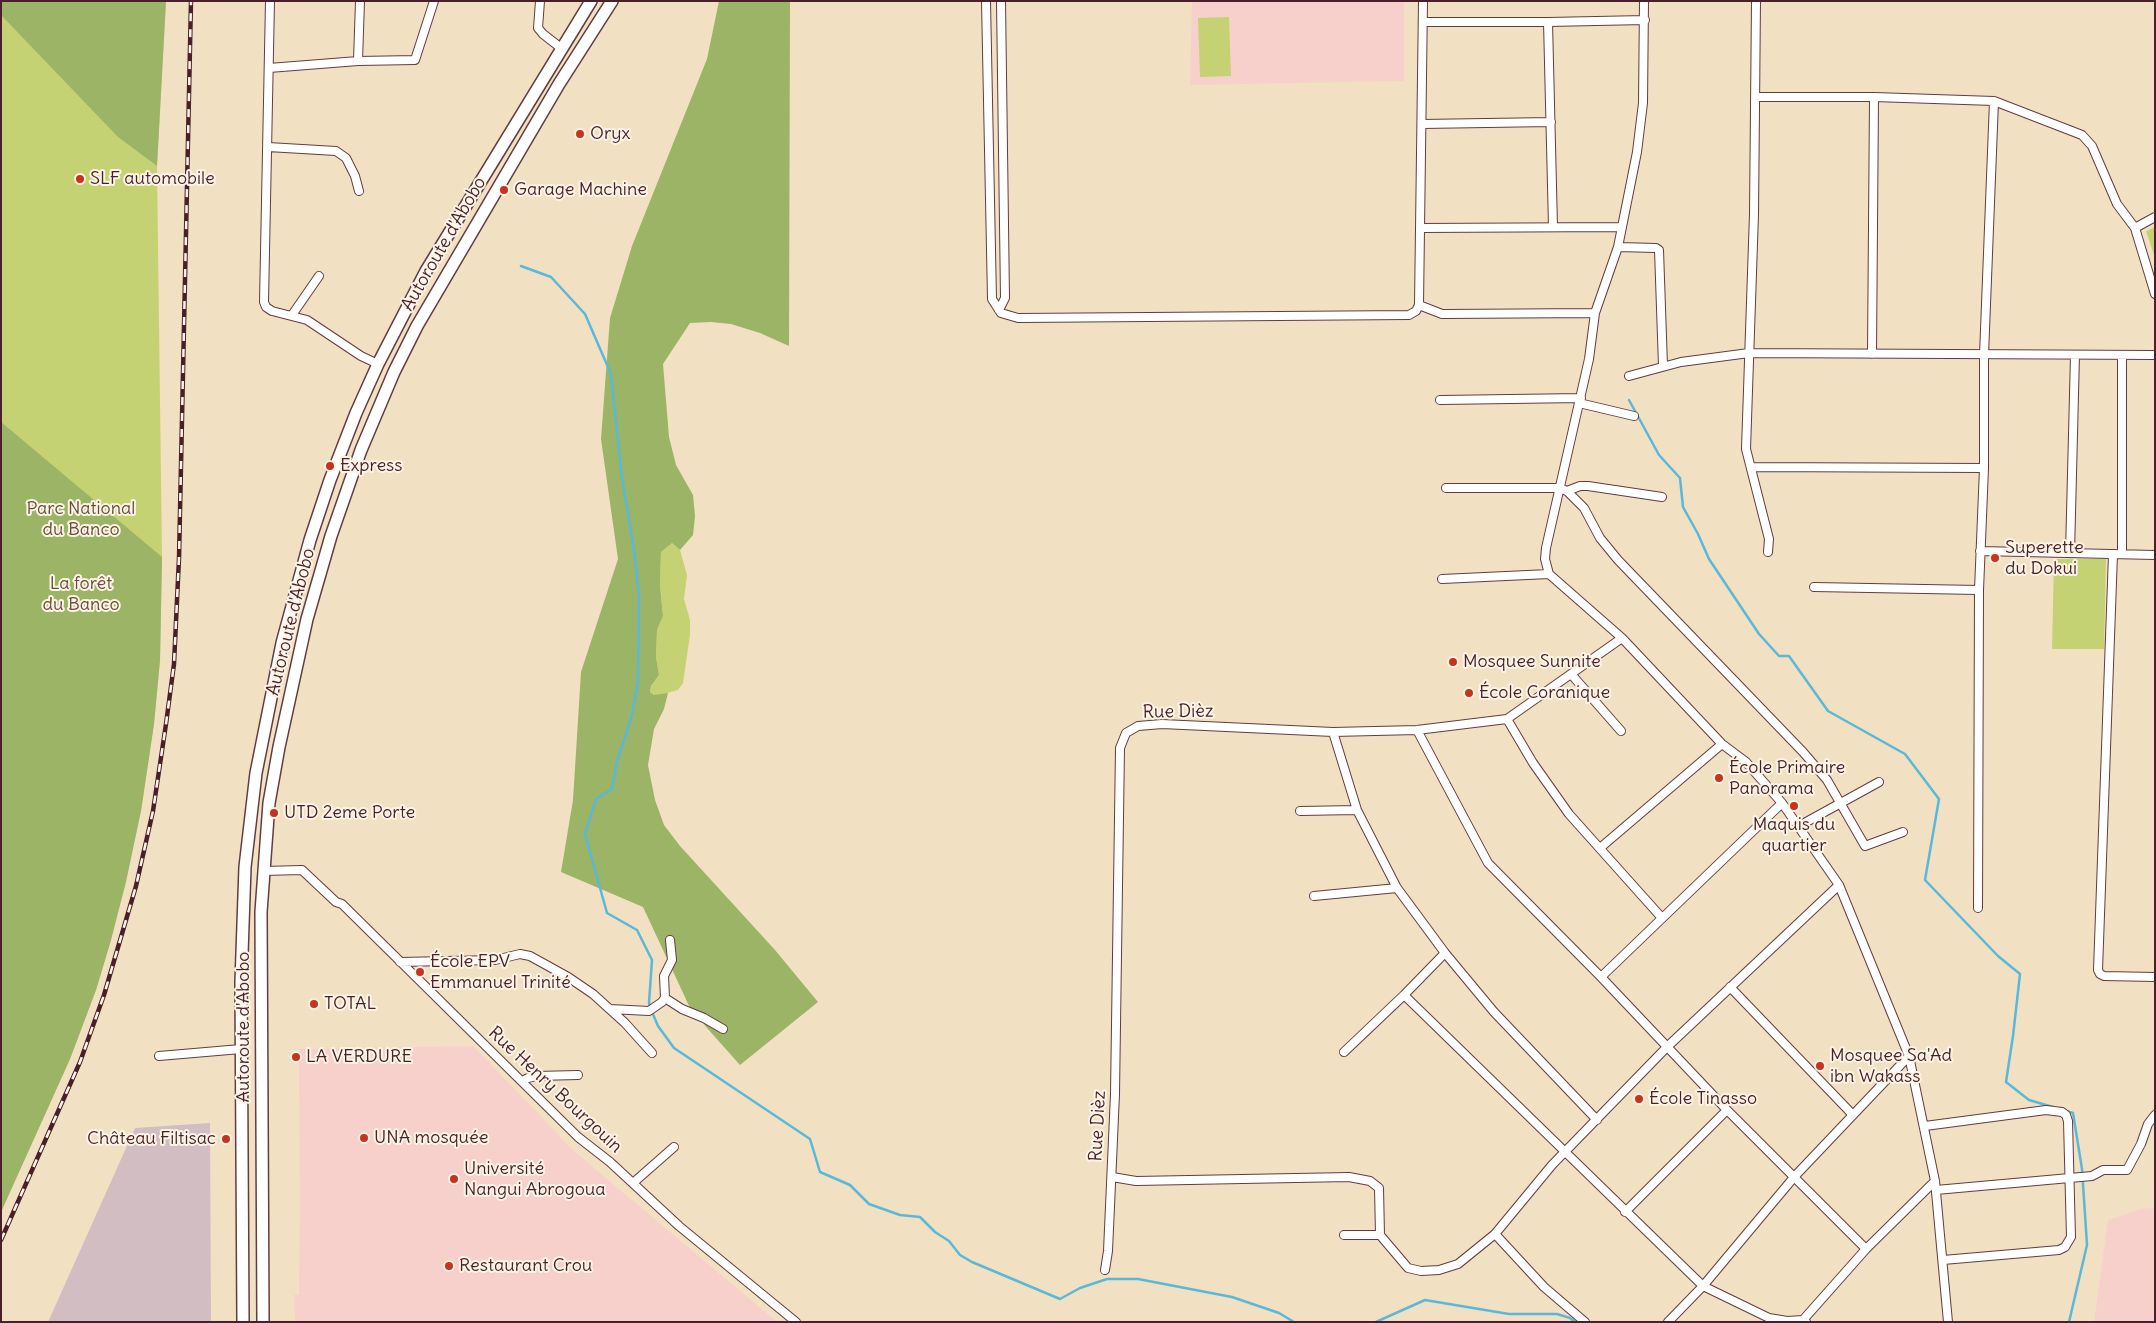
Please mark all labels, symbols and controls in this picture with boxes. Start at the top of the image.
place label: Oryx [590,123,630,145]
marker: Oryx [574,128,586,140]
place label: SLF automobile [90,168,215,190]
marker: SLF automobile [74,173,86,185]
street label: Autoroute d'Abobo [397,173,491,315]
place label: Garage Machine [514,179,647,201]
marker: Garage Machine [498,184,510,196]
place label: Express [340,455,402,477]
marker: Express [324,460,336,472]
park label: Parc National du Banco [27,498,135,540]
place label: Superette du Dokui [2005,537,2084,580]
street label: Autoroute d'Abobo [262,546,320,698]
marker: Superette du Dokui [1989,552,2001,564]
park label: La forêt du Banco [43,573,119,616]
place label: Mosquee Sunnite [1463,651,1601,673]
marker: Mosquee Sunnite [1447,656,1459,668]
place label: École Coranique [1479,682,1610,704]
marker: École Coranique [1463,687,1475,699]
street label: Rue Dièz [1142,701,1214,723]
place label: École Primaire Panorama [1729,757,1845,800]
marker: École Primaire Panorama [1713,772,1725,784]
marker: Maquis du quartier [1788,800,1800,812]
place label: UTD 2eme Porte [284,802,415,824]
marker: UTD 2eme Porte [268,807,280,819]
place label: Maquis du quartier [1753,814,1835,856]
place label: École EPV Emmanuel Trinité [430,951,571,994]
street label: Autoroute d'Abobo [233,952,255,1102]
marker: École EPV Emmanuel Trinité [414,966,426,978]
place label: TOTAL [324,993,376,1015]
marker: TOTAL [308,998,320,1010]
street label: Rue Henry Bourgouin [484,1022,626,1158]
place label: Mosquee Sa'Ad ibn Wakass [1830,1045,1952,1088]
place label: LA VERDURE [306,1046,412,1068]
marker: LA VERDURE [290,1051,302,1063]
marker: Mosquee Sa'Ad ibn Wakass [1814,1060,1826,1072]
place label: École Tinasso [1649,1088,1757,1110]
street label: Rue Dièz [1085,1090,1111,1162]
marker: École Tinasso [1633,1093,1645,1105]
place label: UNA mosquée [374,1127,488,1149]
place label: Château Filtisac [87,1128,216,1150]
marker: UNA mosquée [358,1132,370,1144]
marker: Château Filtisac [220,1133,232,1145]
place label: Université Nangui Abrogoua [464,1158,606,1200]
marker: Université Nangui Abrogoua [448,1173,460,1185]
place label: Restaurant Crou [459,1255,592,1277]
marker: Restaurant Crou [443,1260,455,1272]

